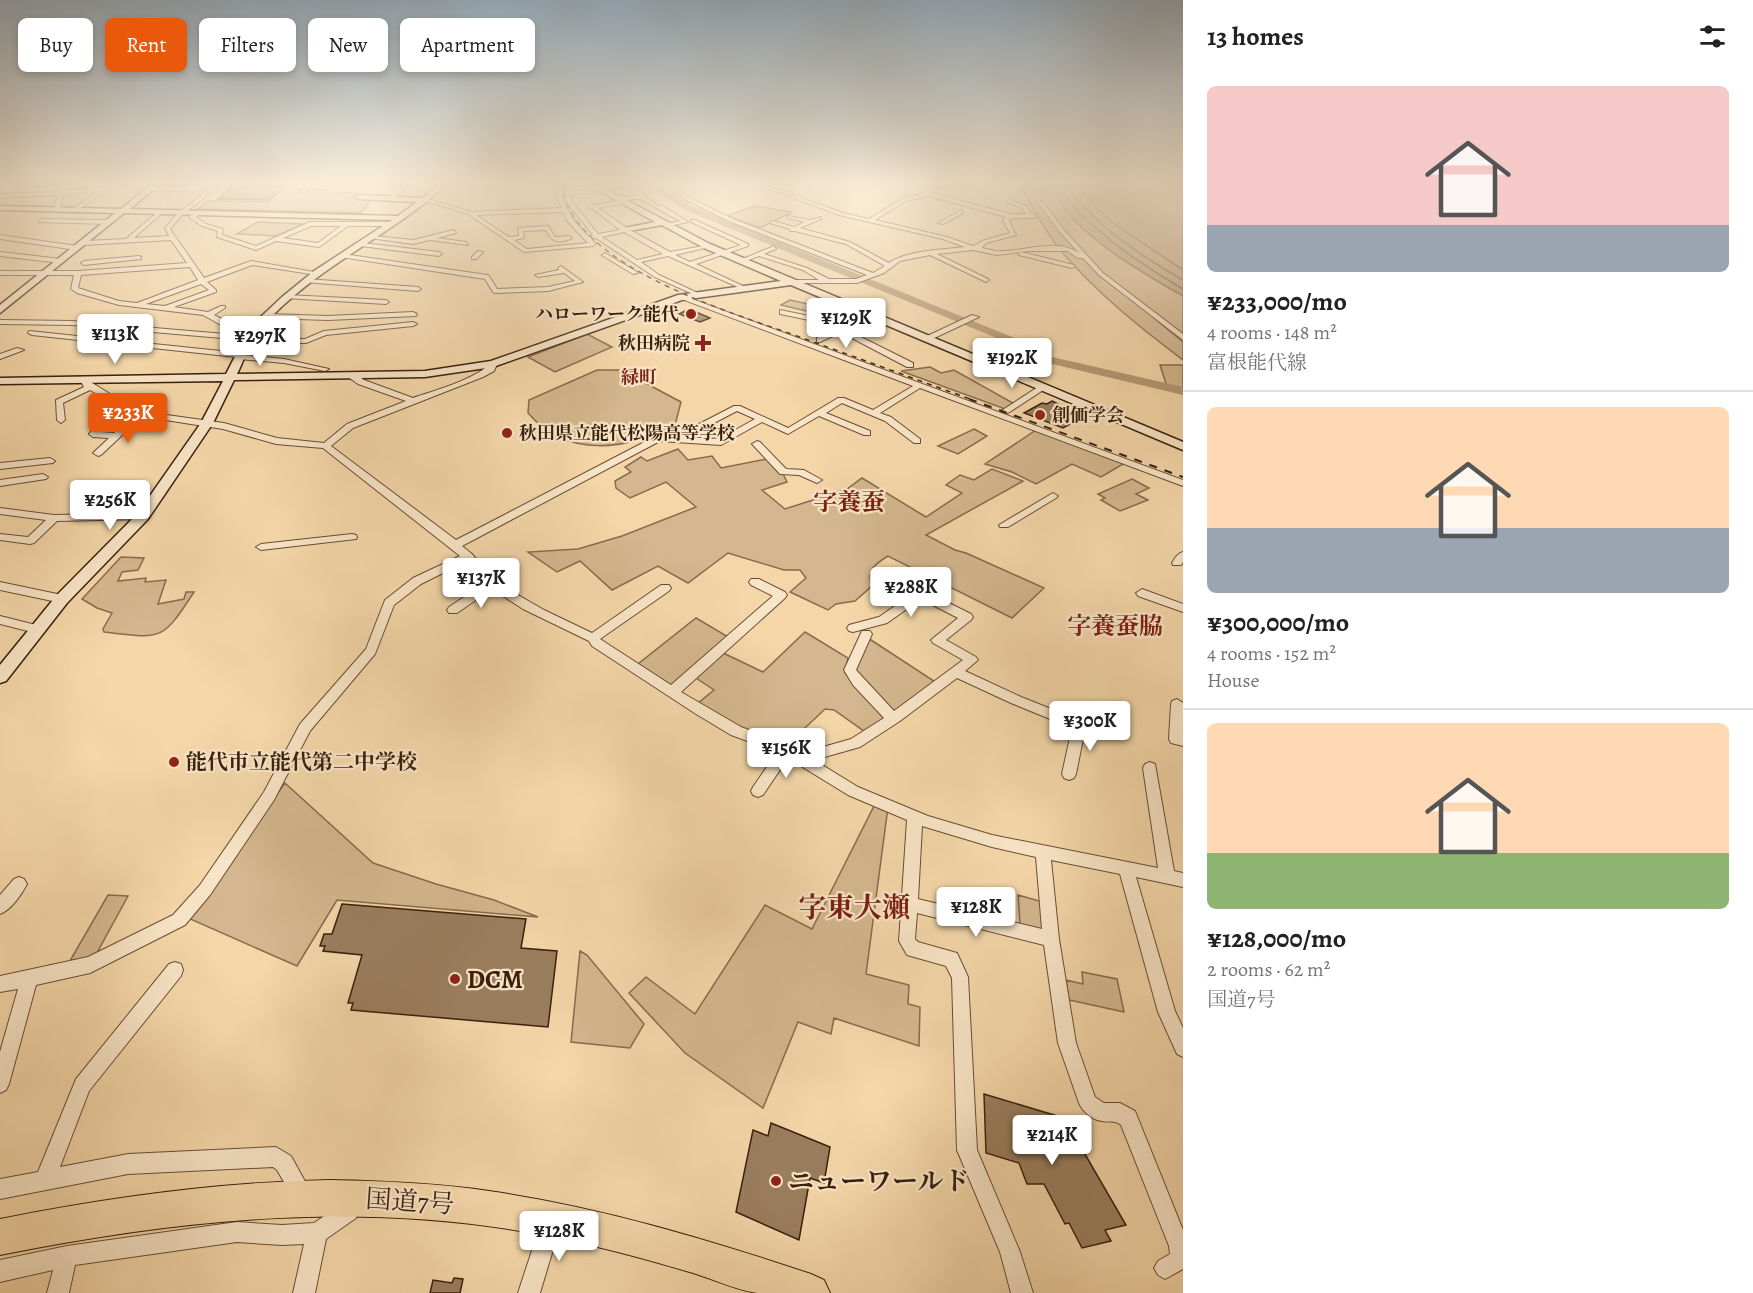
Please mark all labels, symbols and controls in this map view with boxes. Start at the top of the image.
chip: Buy [18,18,93,72]
chip: Rent [105,18,187,72]
chip: Filters [199,18,296,72]
chip: New [308,18,388,72]
chip: Apartment [400,18,535,72]
text: 13 homes [1207,19,1304,54]
icon: filters [1696,20,1729,53]
icon: home [1414,125,1522,233]
text: ¥233,000/mo [1207,284,1347,319]
pin: ¥129K [804,298,888,349]
place label: ハローワーク能代 [535,302,679,326]
text: ¥129K [821,304,871,331]
marker: ハローワーク能代 [684,307,698,321]
pin: ¥113K [73,314,157,365]
pin: ¥297K [218,316,302,367]
text: 4 rooms · 148 m² [1207,319,1337,346]
text: ¥113K [91,320,139,347]
text: ¥297K [234,322,286,349]
place label: 秋田病院 [618,331,690,355]
marker: 秋田病院 [694,334,712,352]
pin: ¥192K [970,338,1054,389]
text: ¥192K [987,344,1037,371]
text: 富根能代線 [1207,349,1307,376]
district label: 緑町 [621,365,657,389]
pin: ¥233K [86,393,170,444]
text: ¥233K [102,399,154,426]
place label: 創価学会 [1052,403,1124,427]
marker: 創価学会 [1033,408,1047,422]
place label: 秋田県立能代松陽高等学校 [519,421,735,445]
marker: 秋田県立能代松陽高等学校 [500,426,514,440]
icon: home [1414,446,1522,554]
pin: ¥256K [68,480,152,531]
text: ¥256K [84,486,136,513]
district label: 字養蚕 [813,486,885,518]
pin: ¥137K [439,558,523,609]
text: ¥137K [457,564,505,591]
pin: ¥288K [869,567,953,618]
text: ¥288K [884,573,938,600]
text: ¥300,000/mo [1207,605,1349,640]
district label: 字養蚕脇 [1067,610,1163,642]
text: 4 rooms · 152 m² [1207,640,1336,667]
text: House [1207,667,1259,694]
pin: ¥300K [1048,701,1132,752]
text: ¥300K [1063,707,1117,734]
pin: ¥156K [744,728,828,779]
text: ¥156K [761,734,811,761]
place label: 能代市立能代第二中学校 [186,748,417,776]
marker: 能代市立能代第二中学校 [167,755,181,769]
icon: home [1414,762,1522,870]
pin: ¥128K [934,887,1018,938]
district label: 字東大瀬 [798,889,910,927]
text: ¥128K [950,893,1002,920]
text: ¥128,000/mo [1207,921,1346,956]
text: 2 rooms · 62 m² [1207,956,1330,983]
place label: DCM [467,962,523,997]
marker: DCM [448,972,462,986]
text: 国道7号 [1207,986,1275,1013]
pin: ¥214K [1010,1115,1094,1166]
text: ¥214K [1027,1121,1077,1148]
place label: ニューワールド [788,1164,969,1199]
marker: ニューワールド [769,1174,783,1188]
street label: 国道7号 [364,1181,456,1222]
pin: ¥128K [517,1211,601,1262]
text: ¥128K [533,1217,585,1244]

